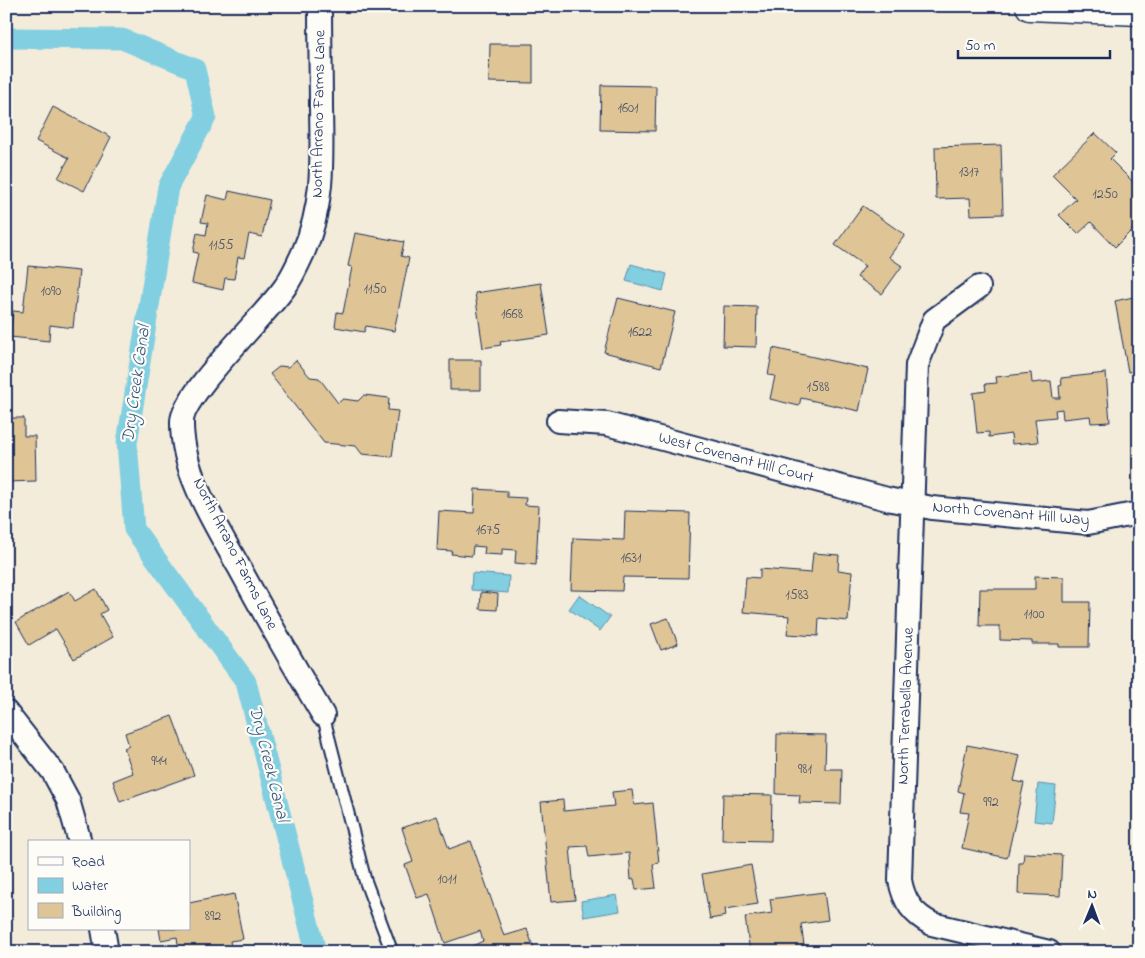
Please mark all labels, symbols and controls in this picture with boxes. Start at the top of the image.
scale bar [958,28,1110,60]
street label: North Arrano Farms Lane [306,29,332,198]
text: 50 m [965,35,996,57]
house number: 1601 [617,98,639,119]
house number: 1317 [959,162,979,183]
house number: 1250 [1092,184,1118,205]
house number: 1155 [209,235,233,256]
house number: 1150 [364,279,386,300]
house number: 1090 [41,281,61,302]
house number: 1668 [501,304,523,325]
water label: Dry Creek Canal [116,322,158,444]
house number: 1622 [628,322,652,343]
house number: 1588 [807,377,829,398]
street label: West Covenant Hill Court [656,426,817,490]
street label: North Arrano Farms Lane [186,474,284,635]
street label: North Covenant Hill Way [932,495,1090,533]
house number: 1675 [476,520,500,541]
house number: 1631 [621,548,642,569]
house number: 1583 [785,585,809,606]
house number: 1100 [1024,604,1045,625]
street label: North Terrabella Avenue [891,626,921,785]
water label: Dry Creek Canal [241,703,295,827]
house number: 944 [151,751,167,772]
house number: 981 [798,759,813,780]
house number: 992 [983,792,999,813]
legend [28,840,190,930]
text: Road [72,851,105,873]
house number: 1011 [437,869,457,890]
text: Water [72,875,108,897]
north arrow [1068,880,1118,930]
text: N [1087,884,1097,905]
text: Building [71,901,121,924]
house number: 892 [205,906,221,927]

